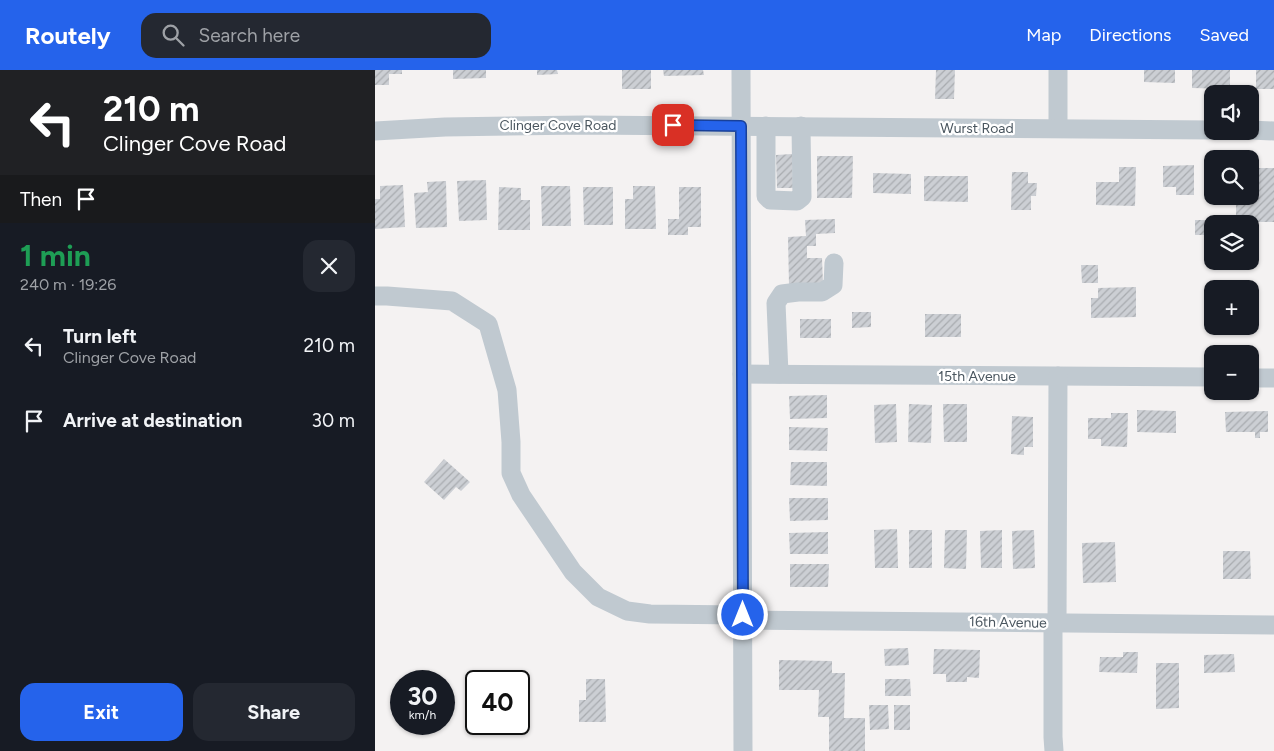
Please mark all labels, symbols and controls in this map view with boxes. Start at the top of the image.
search box [141,13,491,58]
text: Routely [25,21,111,50]
icon: search [159,21,187,49]
text: Search here [199,24,300,47]
text: Map [1026,24,1061,46]
text: Directions [1089,24,1171,46]
text: Saved [1199,24,1249,46]
map controls [1204,85,1259,400]
button: sound [1204,85,1259,140]
text: 210 m [103,88,200,130]
icon: left [20,90,85,155]
pin [652,104,694,146]
icon: arrive [659,111,687,139]
street label: Clinger Cove Road [500,117,616,134]
street label: Wurst Road [940,120,1014,137]
text: Clinger Cove Road [103,130,286,157]
button: search [1204,150,1259,205]
icon: arrive [72,185,100,213]
text: Then [20,188,62,211]
button: layers [1204,215,1259,270]
text: 1 min [20,237,91,274]
button: close [303,240,355,292]
text: 240 m · 19:26 [20,275,116,294]
button: + [1204,280,1259,335]
text: Turn left [63,325,137,348]
icon: left [20,332,48,360]
text: 210 m [303,334,355,357]
button: − [1204,345,1259,400]
text: Clinger Cove Road [63,348,196,367]
street label: 15th Avenue [938,368,1016,385]
icon: arrive [20,407,48,435]
text: Arrive at destination [63,409,242,432]
text: 30 m [312,409,355,432]
position arrow [716,588,768,640]
street label: 16th Avenue [969,613,1047,632]
speed limit sign: 40 [465,670,530,735]
text: 30 [407,681,438,711]
button: Exit [20,683,183,741]
button: Share [193,683,355,741]
text: km/h [409,708,436,722]

